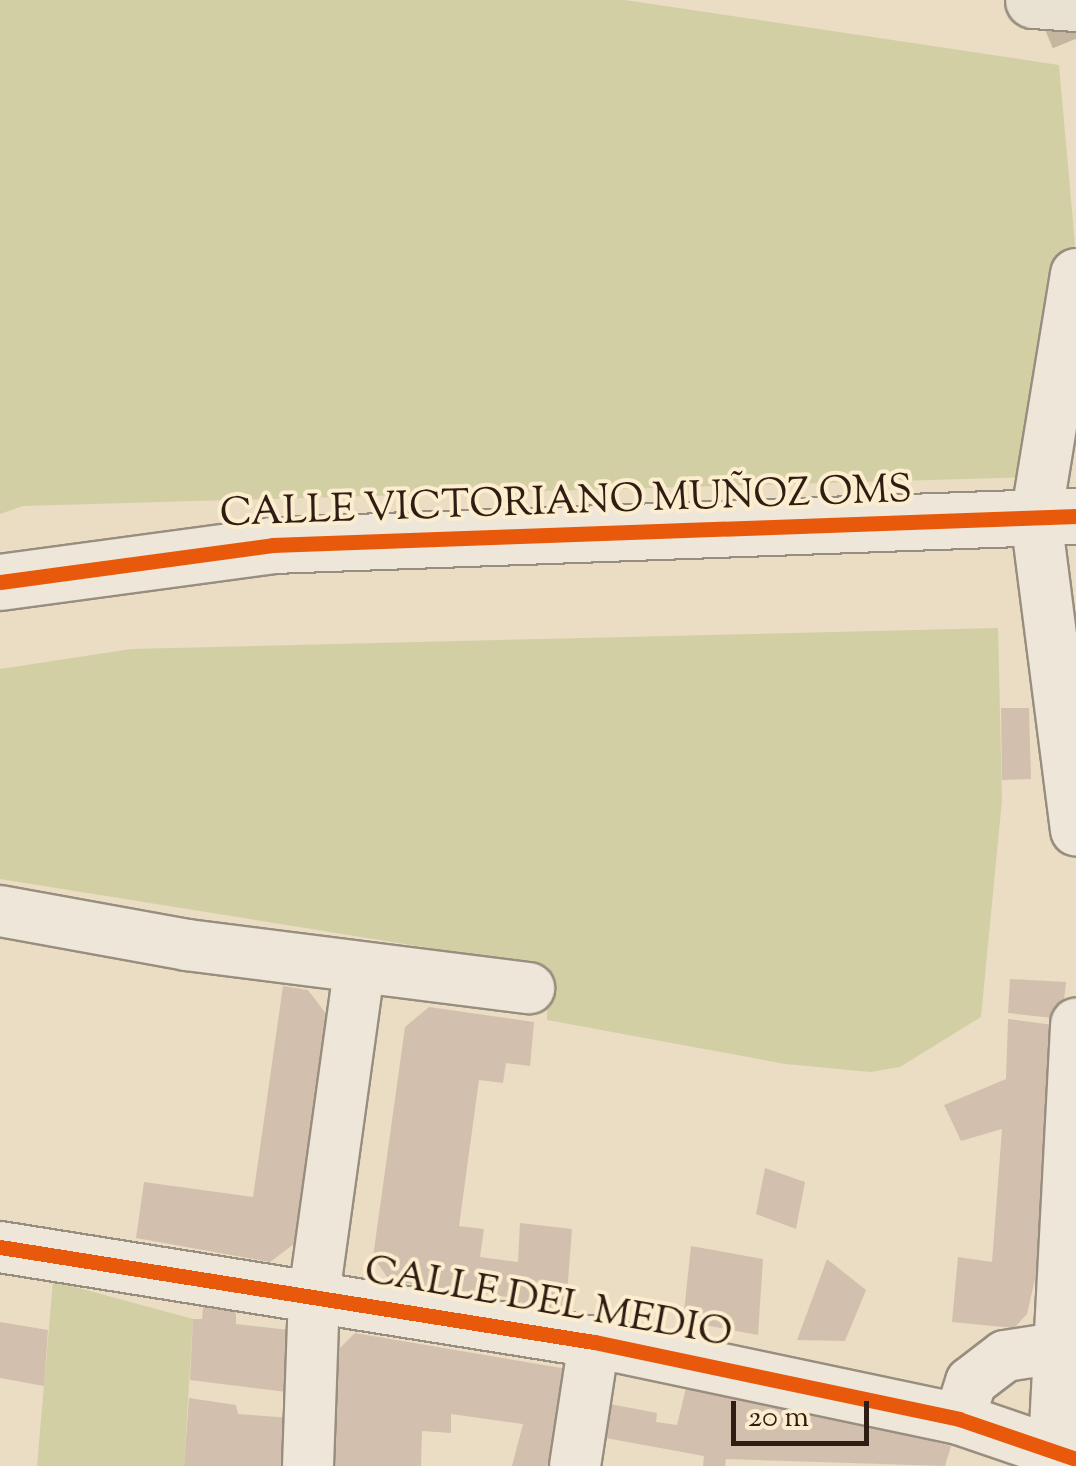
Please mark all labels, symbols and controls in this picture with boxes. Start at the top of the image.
street label: CALLE VICTORIANO MUÑOZ OMS [219,468,913,540]
street label: CALLE DEL MEDIO [361,1248,735,1360]
scale bar [736,1381,874,1443]
text: 20 m [748,1397,809,1440]

